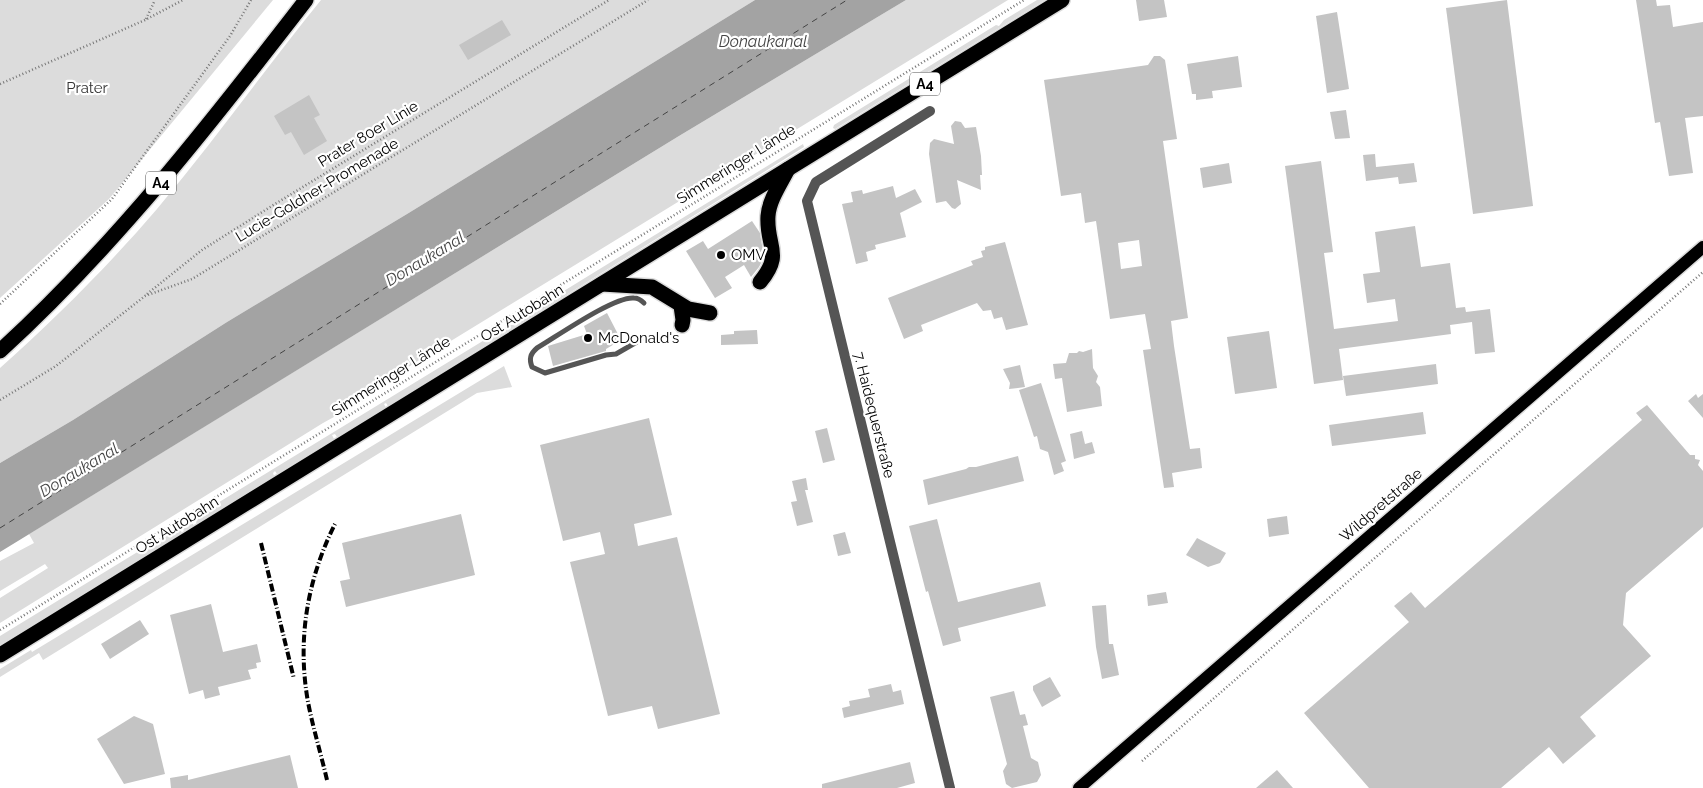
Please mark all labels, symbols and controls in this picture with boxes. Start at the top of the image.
water label: Donaukanal [719,32,807,51]
road number: A4 [910,72,940,96]
park label: Prater [66,79,109,97]
street label: Prater 80er Linie [315,97,421,171]
street label: Simmeringer Lände [673,120,799,208]
street label: Lucie-Goldner-Promenade [232,134,402,246]
road number: A4 [146,172,176,194]
water label: Donaukanal [382,228,468,290]
place label: OMV [731,246,766,264]
marker: OMV [715,249,727,261]
street label: Ost Autobahn [477,280,567,346]
place label: McDonald's [598,329,679,347]
street label: Simmeringer Lände [328,332,454,420]
marker: McDonald's [582,332,594,344]
street label: 7. Haidequerstraße [850,350,898,480]
water label: Donaukanal [36,439,122,501]
street label: Wildpretstraße [1336,464,1426,546]
street label: Ost Autobahn [132,492,222,558]

